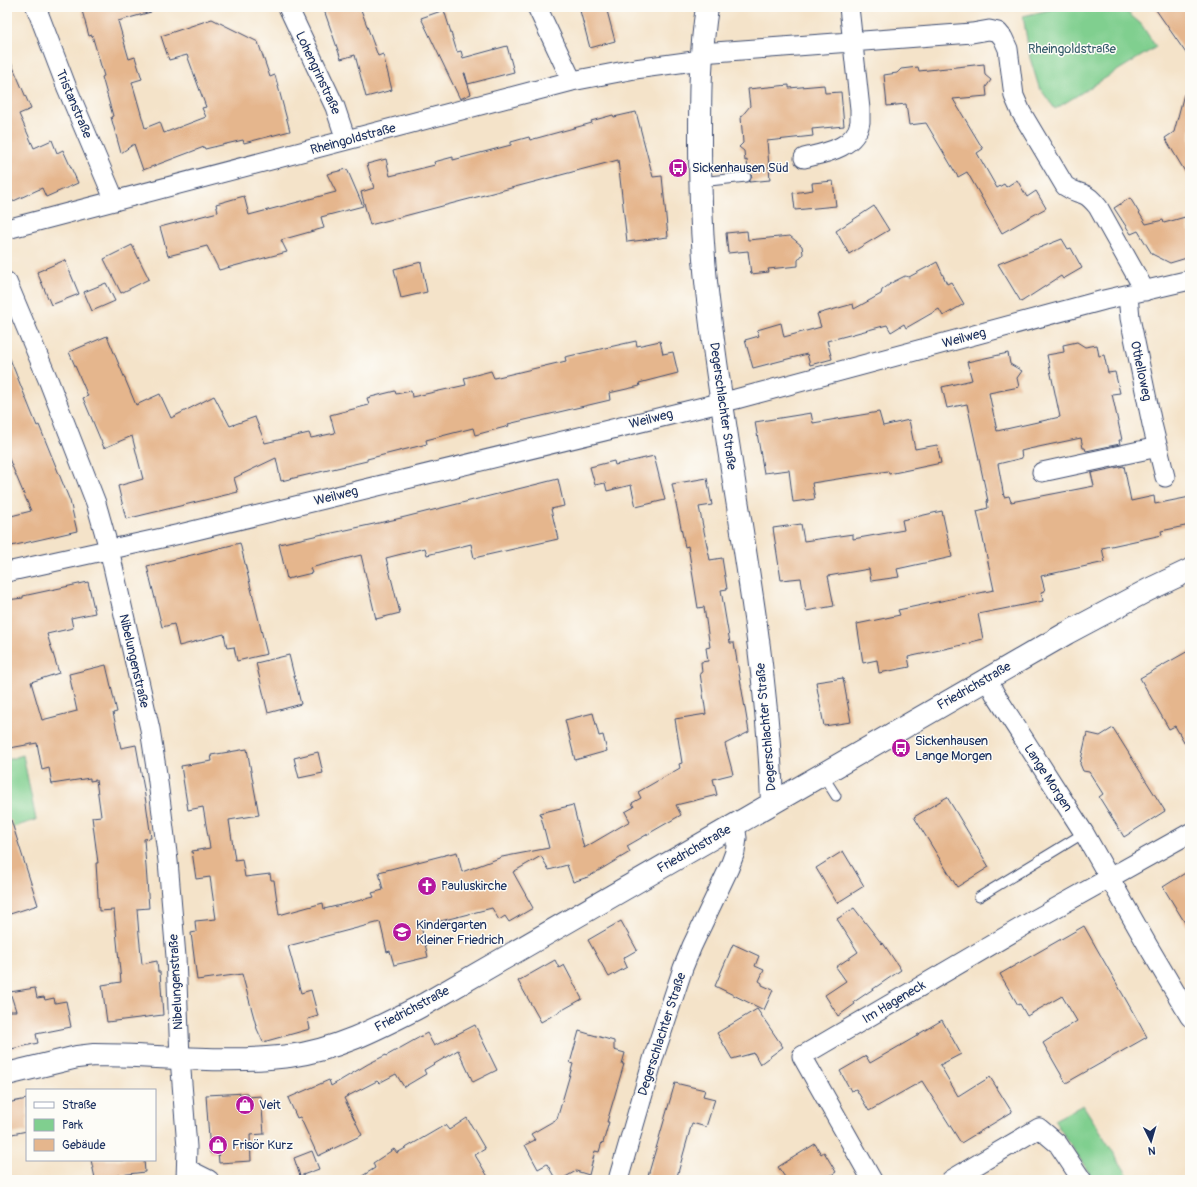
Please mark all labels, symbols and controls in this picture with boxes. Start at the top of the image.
street label: Lohengrinstraße [292,29,344,118]
park label: Rheingoldstraße [1028,41,1116,57]
street label: Tristanstraße [52,67,96,141]
street label: Rheingoldstraße [309,120,398,158]
bus stop icon: Sickenhausen Süd [667,157,689,179]
place label: Sickenhausen Süd [692,160,789,176]
street label: Weilweg [940,324,988,352]
street label: Othelloweg [1127,340,1155,403]
street label: Degerschlachter Straße [706,341,740,471]
street label: Weilweg [627,406,675,432]
street label: Weilweg [312,483,360,509]
street label: Nibelungenstraße [115,612,153,710]
street label: Friedrichstraße [934,658,1014,714]
street label: Degerschlachter Straße [752,662,780,792]
place label: Sickenhausen Lange Morgen [915,733,992,764]
bus stop icon: Sickenhausen Lange Morgen [890,737,912,759]
street label: Lange Morgen [1020,741,1076,815]
street label: Friedrichstraße [654,821,734,877]
church icon: Pauluskirche [416,875,438,897]
place label: Pauluskirche [441,878,508,894]
place label: Kindergarten Kleiner Friedrich [416,917,504,948]
school or university icon: Kindergarten Kleiner Friedrich [391,921,413,943]
street label: Nibelungenstraße [165,933,186,1030]
street label: Degerschlachter Straße [635,970,690,1098]
street label: Im Hageneck [860,977,929,1027]
street label: Friedrichstraße [372,982,453,1035]
legend [26,1089,156,1161]
shop icon: Veit [234,1094,256,1116]
place label: Veit [259,1097,282,1113]
text: Straße [62,1098,96,1113]
text: Park [62,1118,83,1133]
north arrow [1131,1121,1171,1161]
shop icon: Frisör Kurz [207,1134,229,1156]
place label: Frisör Kurz [232,1137,293,1153]
text: Gebäude [62,1138,106,1153]
text: N [1147,1144,1156,1157]

